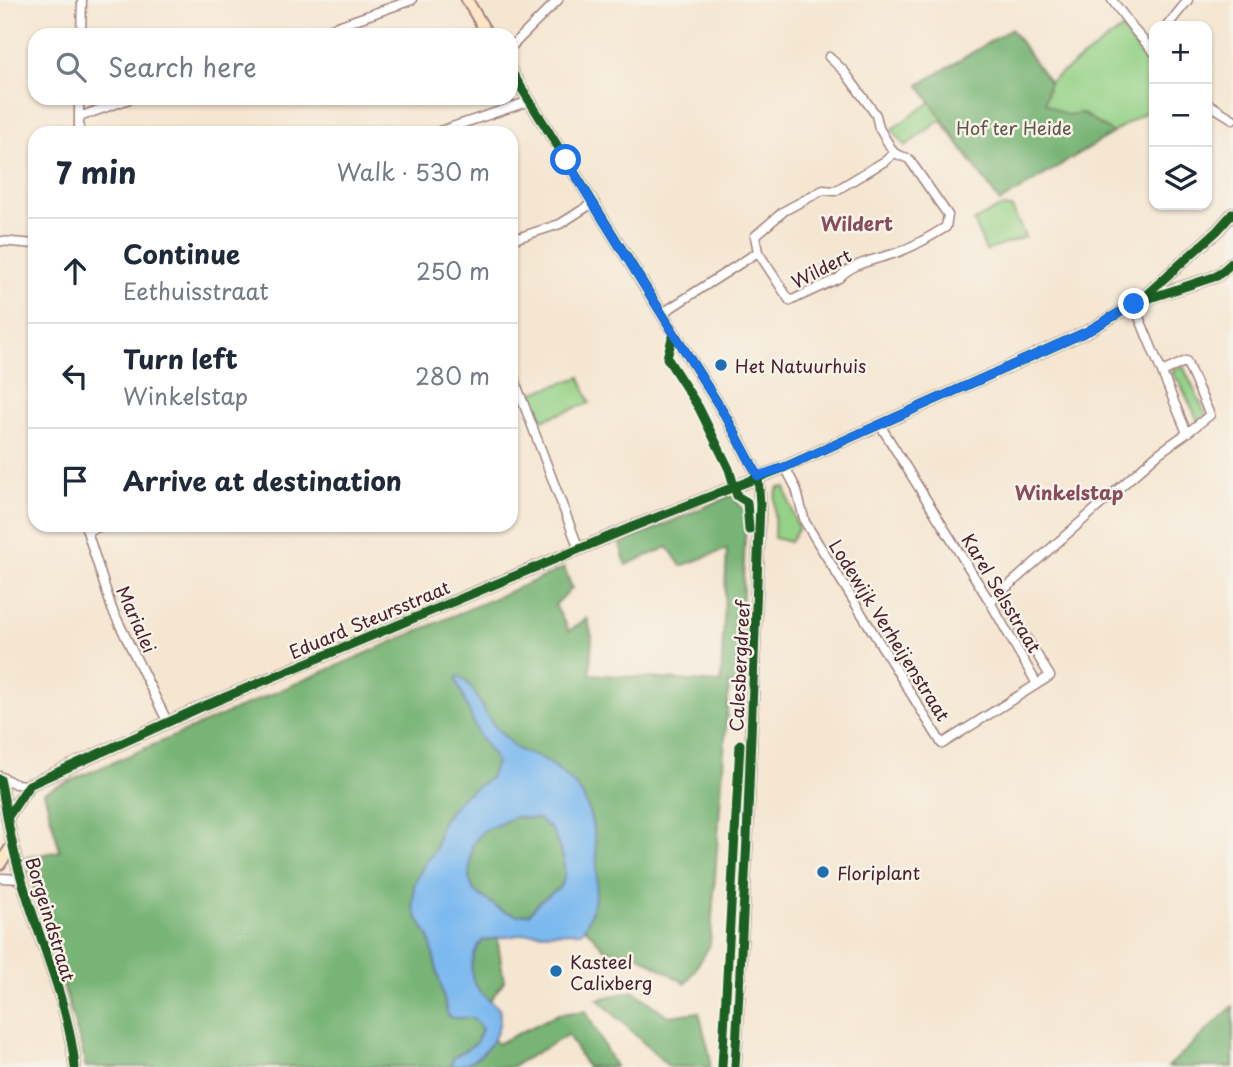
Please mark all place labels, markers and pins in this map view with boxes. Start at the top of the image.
place label: Het Natuurhuis [735,352,866,379]
marker: Het Natuurhuis [713,357,729,373]
place label: Floriplant [837,859,920,886]
marker: Floriplant [815,864,831,880]
place label: Kasteel Calixberg [570,948,652,996]
marker: Kasteel Calixberg [548,963,564,979]

